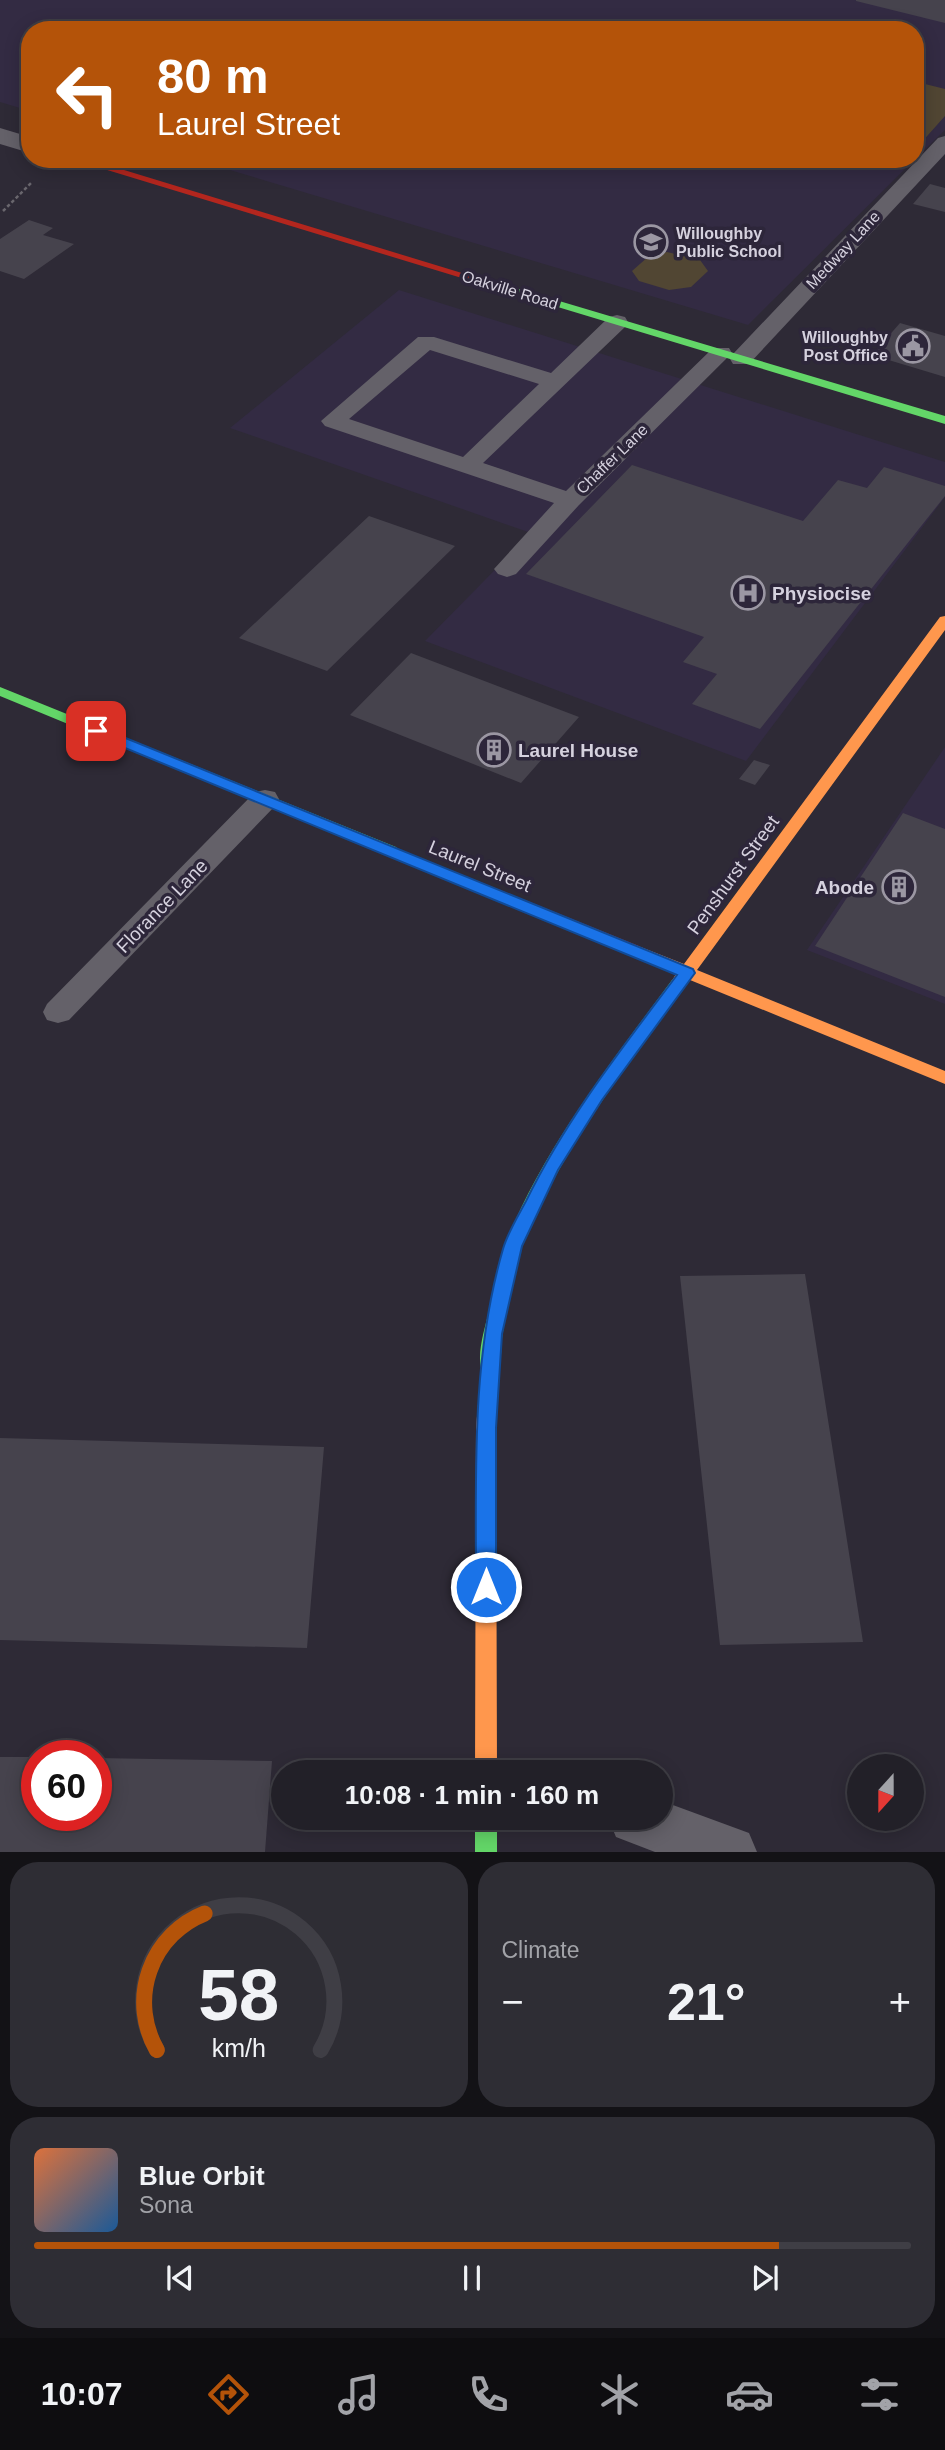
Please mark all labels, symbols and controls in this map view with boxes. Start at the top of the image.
icon: left [42,49,133,140]
text: 80 m [157,49,269,103]
text: Laurel Street [157,106,340,142]
street label: Medway Lane [803,208,883,292]
school or university icon: Willoughby Public School [632,223,670,261]
place label: Willoughby Public School [676,225,782,260]
street label: Oakville Road [460,267,560,313]
public building icon: Willoughby Post Office [894,327,932,365]
place label: Willoughby Post Office [802,329,888,364]
street label: Chaffer Lane [573,421,651,497]
hospital icon: Physiocise [729,574,767,612]
place label: Physiocise [772,583,871,604]
pin [66,701,126,761]
icon: arrive [77,712,115,750]
building icon: Laurel House [475,731,513,769]
place label: Laurel House [518,740,638,761]
street label: Penshurst Street [683,811,784,938]
street label: Laurel Street [426,836,535,896]
street label: Florance Lane [112,855,212,957]
building icon: Abode [880,868,918,906]
place label: Abode [815,877,874,898]
position arrow [449,1550,523,1624]
speed limit sign: 60 [21,1740,112,1831]
north arrow [847,1754,924,1830]
map controls [847,1754,924,1831]
text: 10:08 · 1 min · 160 m [345,1780,599,1810]
text: Climate [502,1937,579,1963]
text: 58 [198,1955,279,2036]
text: 21° [667,1973,746,2031]
text: − [502,1981,524,2023]
text: + [889,1981,911,2023]
text: km/h [212,2034,266,2062]
text: Blue Orbit [139,2161,265,2191]
text: Sona [139,2192,193,2218]
icon: previous [161,2259,199,2297]
icon: pause [453,2259,491,2297]
icon: next [746,2259,784,2297]
icon: directions [204,2370,253,2419]
icon: music [334,2370,383,2419]
icon: phone [464,2370,513,2419]
icon: climate [595,2370,644,2419]
icon: car [725,2370,774,2419]
icon: filters [855,2370,904,2419]
text: 10:07 [41,2376,122,2412]

